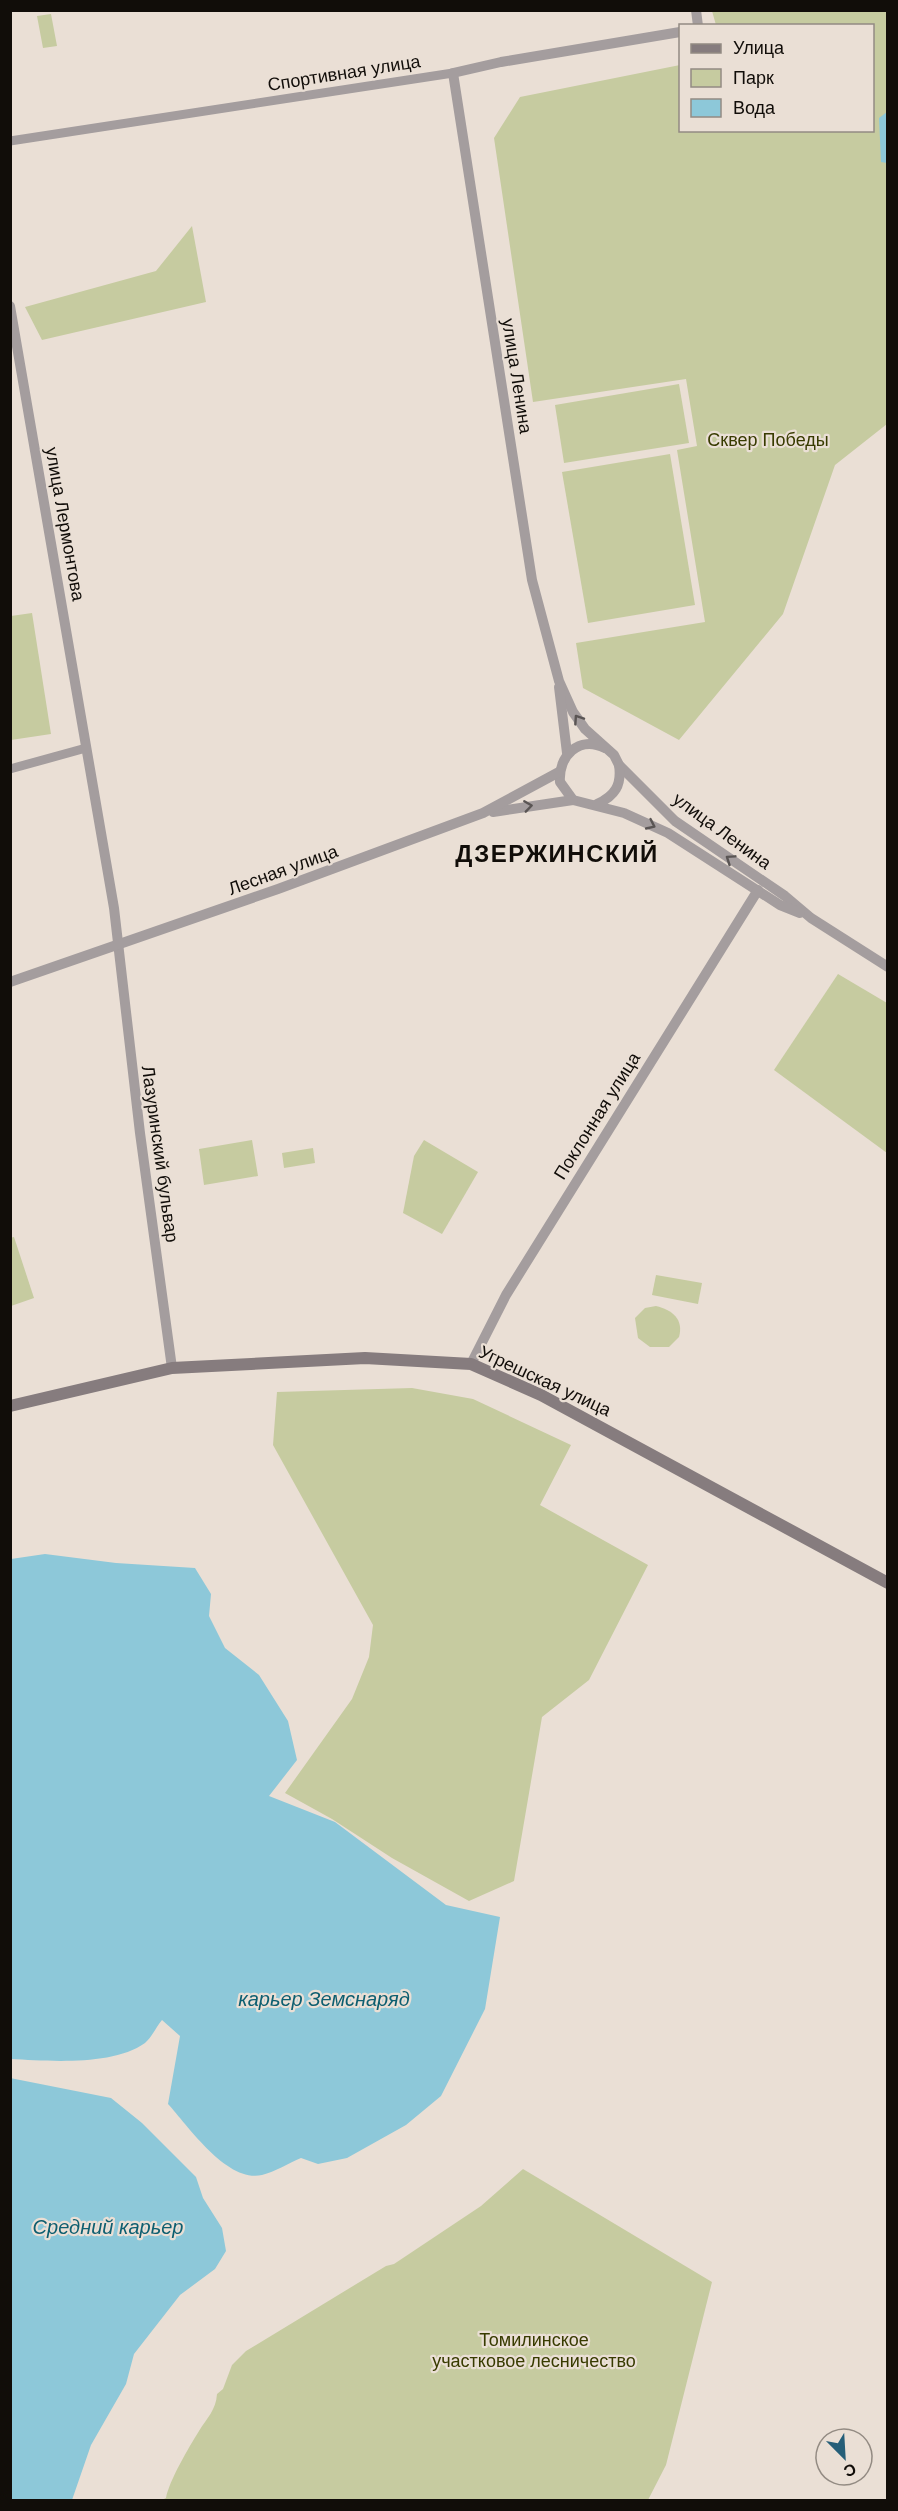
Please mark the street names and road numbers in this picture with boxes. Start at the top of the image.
street label: Спортивная улица [266,51,423,95]
street label: улица Ленина [498,317,536,436]
street label: улица Лермонтова [42,445,89,604]
street label: улица Ленина [669,789,776,874]
street label: Лесная улица [226,841,341,899]
street label: Поклонная улица [550,1048,645,1183]
street label: Лазуринский бульвар [138,1064,182,1244]
street label: Угрешская улица [476,1342,615,1421]

